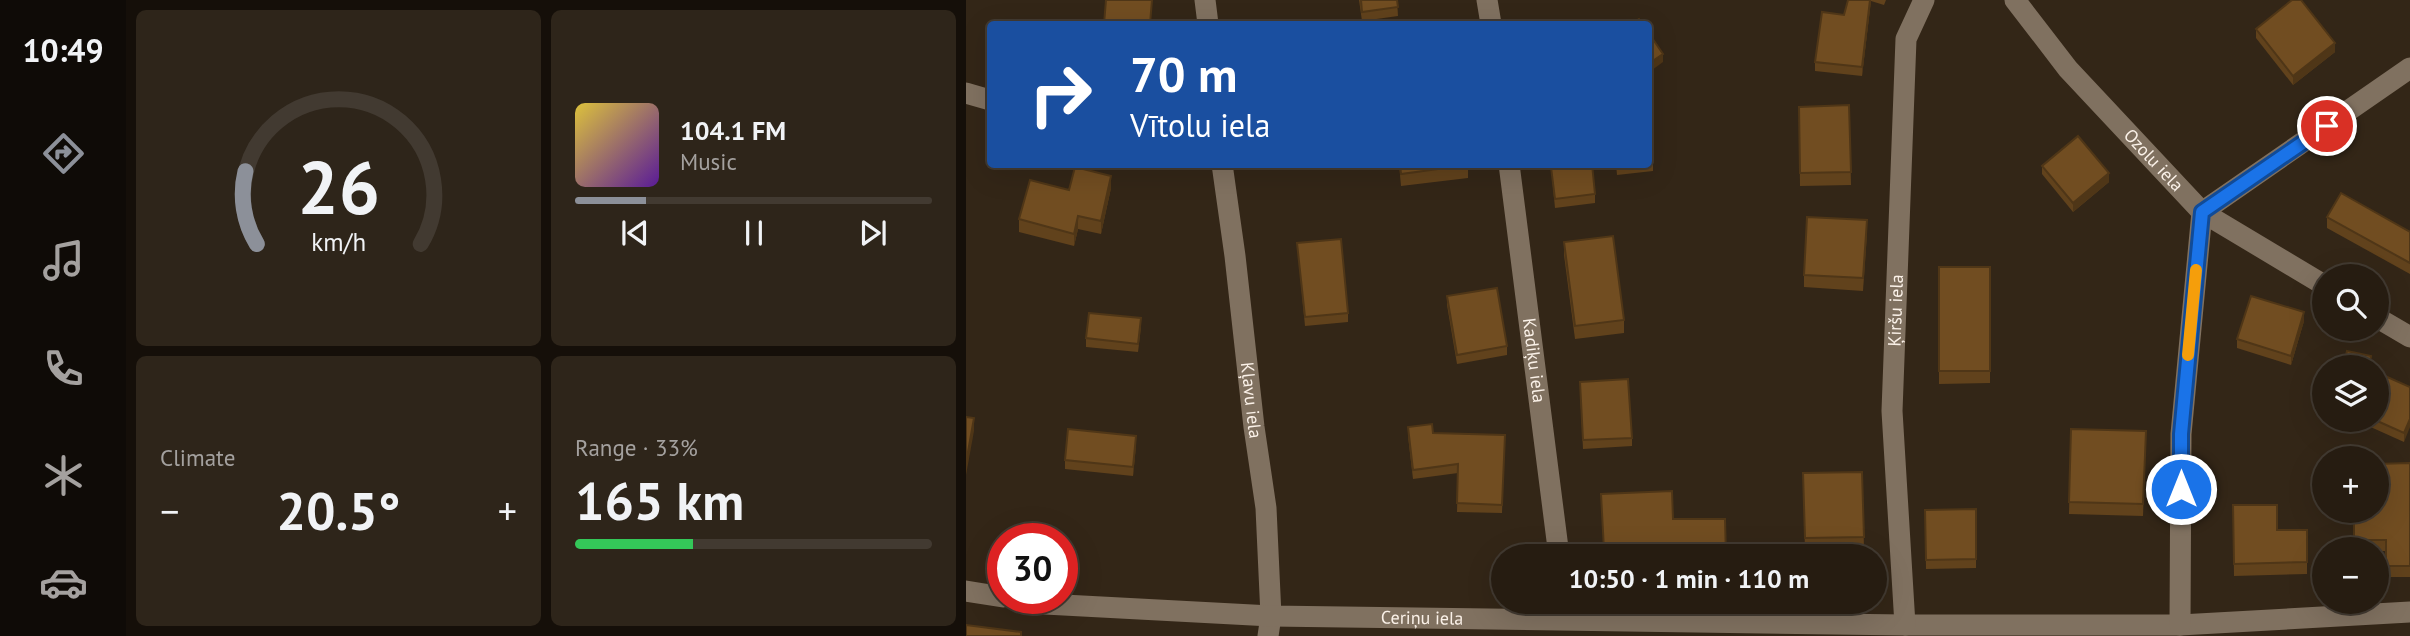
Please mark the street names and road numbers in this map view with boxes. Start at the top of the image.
street label: Ozolu iela [2119,124,2189,196]
street label: Ķiršu iela [1882,274,1908,347]
street label: Kadiķu iela [1518,317,1551,404]
street label: Kļavu iela [1236,361,1268,440]
street label: Ceriņu iela [1381,606,1463,630]

